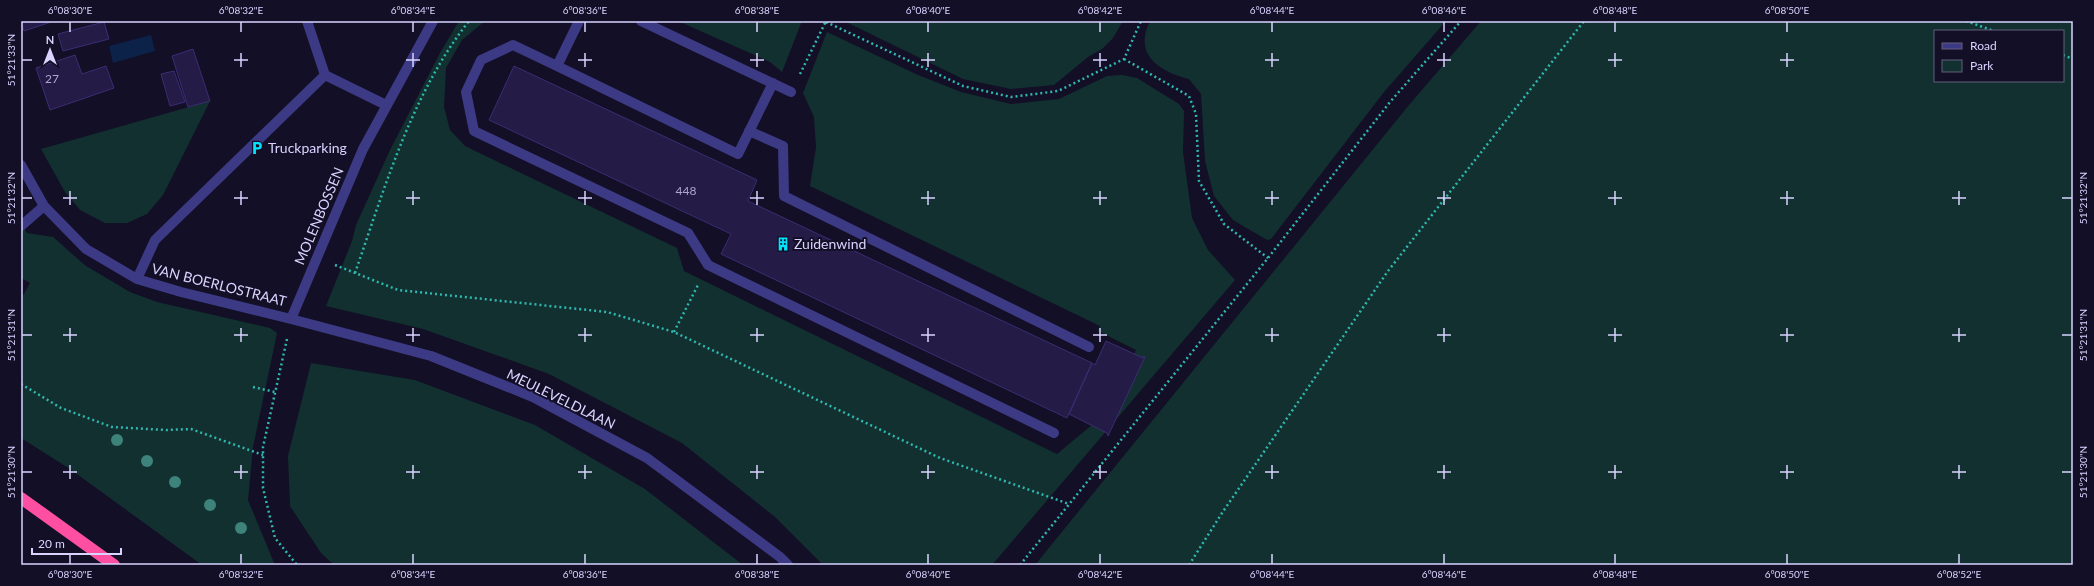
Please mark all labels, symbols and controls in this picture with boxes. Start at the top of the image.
text: 6°08'30"E [48,4,93,16]
text: 6°08'32"E [219,4,264,16]
text: 6°08'34"E [391,4,436,16]
text: 6°08'36"E [563,4,608,16]
text: 6°08'38"E [735,4,780,16]
text: 6°08'40"E [906,4,951,16]
text: 6°08'42"E [1078,4,1123,16]
text: 6°08'44"E [1250,4,1295,16]
text: 6°08'46"E [1422,4,1467,16]
text: 6°08'48"E [1593,4,1638,16]
text: 6°08'50"E [1765,4,1810,16]
north arrow [30,30,70,70]
legend [1934,30,2064,82]
text: N [46,33,54,46]
text: 51°21'33"N [5,34,17,86]
text: Road [1970,38,1997,53]
text: Park [1970,58,1994,73]
house number: 27 [45,71,59,86]
place label: Truckparking [268,139,347,156]
parking icon: Truckparking [249,140,265,156]
street label: MOLENBOSSEN [290,164,347,267]
text: 51°21'32"N [5,172,17,224]
text: 51°21'32"N [2077,172,2089,224]
house number: 448 [676,183,696,198]
place label: Zuidenwind [794,235,866,252]
building icon: Zuidenwind [775,236,791,252]
street label: VAN BOERLOSTRAAT [150,260,289,310]
text: 51°21'31"N [5,309,17,361]
text: 51°21'31"N [2077,309,2089,361]
street label: MEULEVELDLAAN [504,365,618,432]
text: 51°21'30"N [5,446,17,498]
text: 51°21'30"N [2077,446,2089,498]
scale bar [32,530,121,556]
text: 20 m [38,536,65,551]
text: 6°08'30"E [48,568,93,580]
text: 6°08'32"E [219,568,264,580]
text: 6°08'34"E [391,568,436,580]
text: 6°08'36"E [563,568,608,580]
text: 6°08'38"E [735,568,780,580]
text: 6°08'40"E [906,568,951,580]
text: 6°08'42"E [1078,568,1123,580]
text: 6°08'44"E [1250,568,1295,580]
text: 6°08'46"E [1422,568,1467,580]
text: 6°08'48"E [1593,568,1638,580]
text: 6°08'50"E [1765,568,1810,580]
text: 6°08'52"E [1937,568,1982,580]

